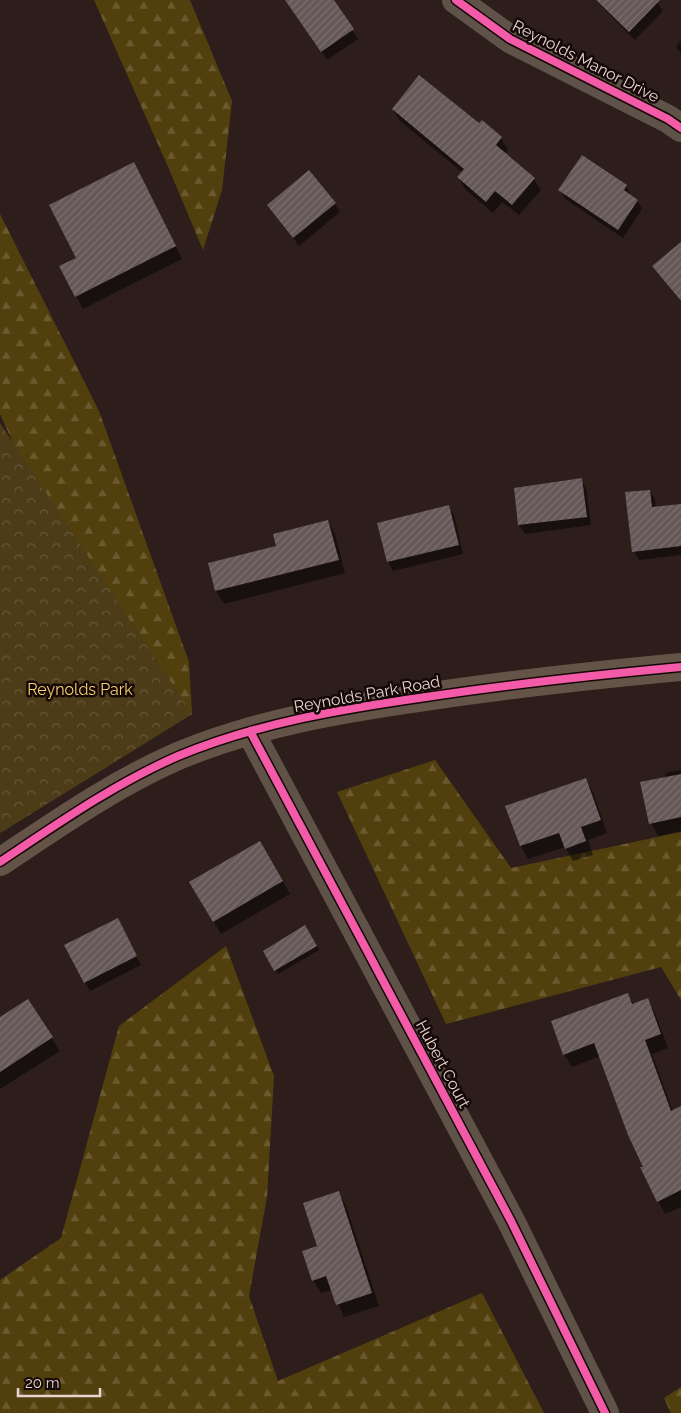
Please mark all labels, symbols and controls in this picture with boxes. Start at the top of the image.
street label: Reynolds Manor Drive [510,16,662,106]
street label: Reynolds Park Road [292,672,442,716]
park label: Reynolds Park [27,680,133,699]
street label: Hubert Court [412,1017,474,1112]
scale bar [18,1366,100,1398]
text: 20 m [25,1374,60,1392]

